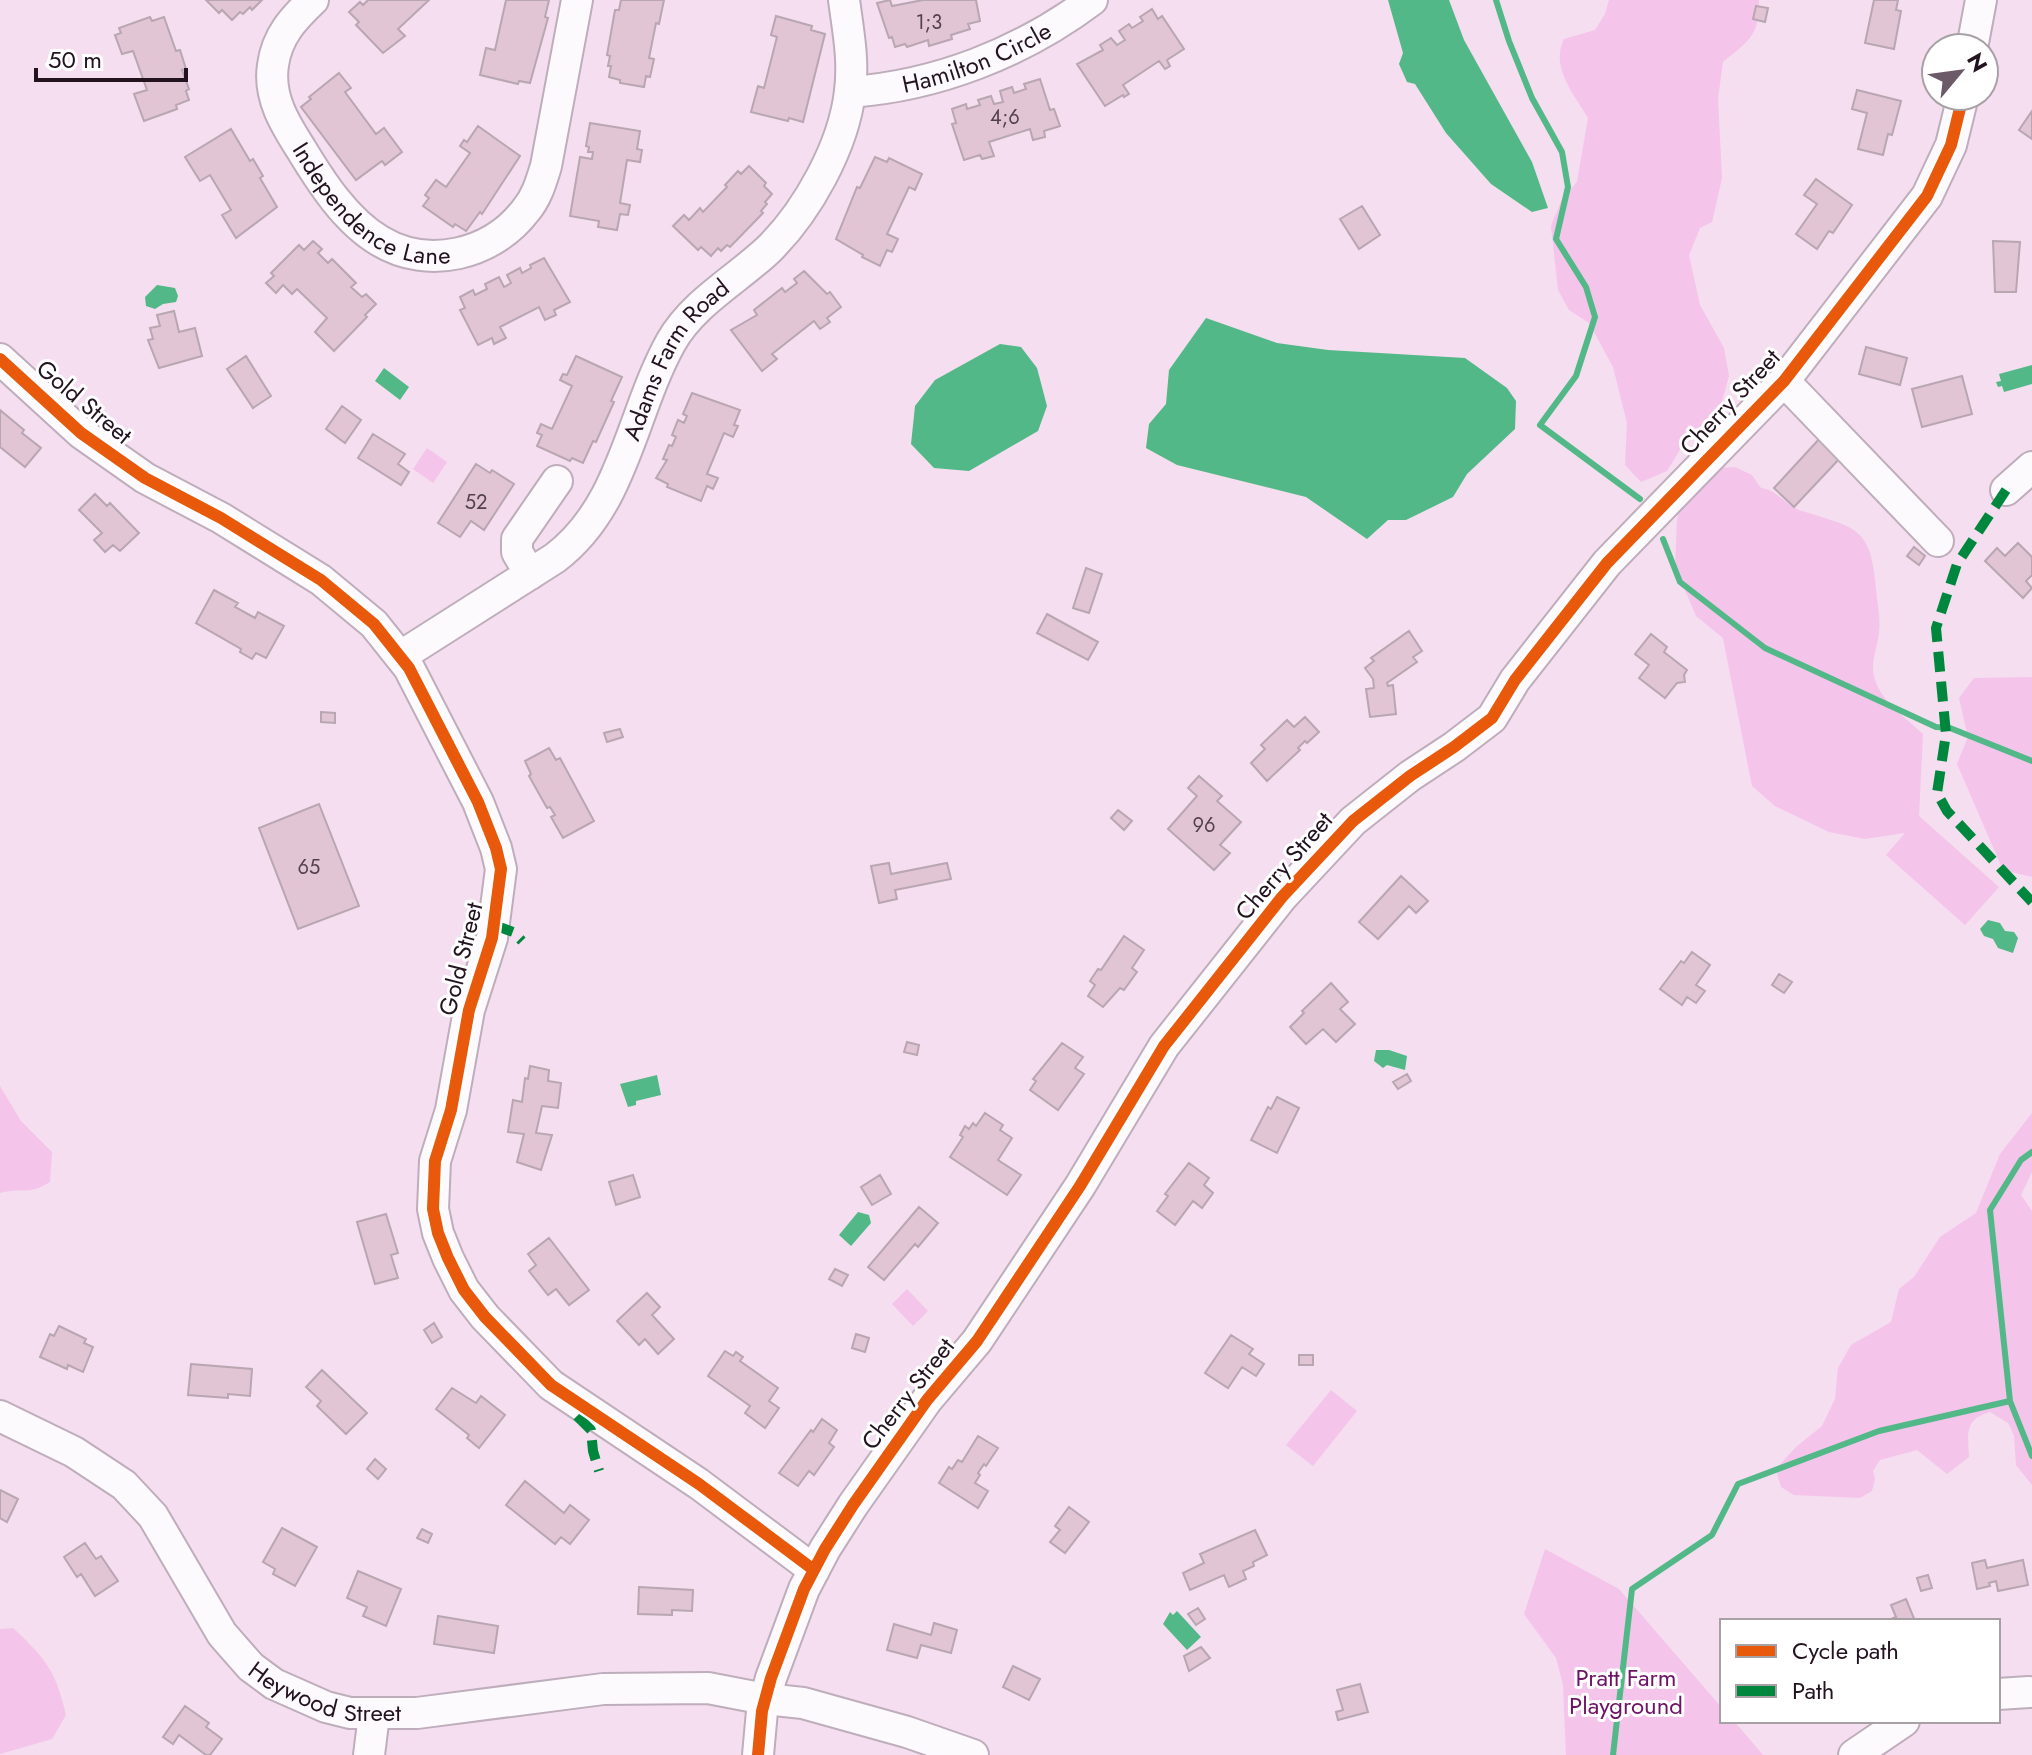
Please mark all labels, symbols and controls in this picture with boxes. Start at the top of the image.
house number: 1;3 [916,8,942,37]
street label: Hamilton Circle [899,13,1058,102]
scale bar [36,32,186,82]
north arrow [1920,32,2000,112]
text: 50 m [48,42,102,77]
text: N [1959,47,1996,78]
house number: 4;6 [990,103,1020,132]
street label: Independence Lane [284,135,452,273]
street label: Adams Farm Road [614,270,736,445]
street label: Cherry Street [1671,341,1788,462]
street label: Gold Street [29,351,140,452]
house number: 52 [465,488,487,517]
street label: Cherry Street [1227,804,1341,928]
house number: 96 [1192,811,1216,840]
house number: 65 [298,853,320,882]
street label: Gold Street [430,898,492,1019]
street label: Cherry Street [853,1330,963,1457]
legend [1720,1619,2000,1723]
text: Cycle path [1792,1633,1899,1668]
street label: Heywood Street [241,1653,401,1730]
park label: Pratt Farm Playground [1569,1660,1683,1723]
text: Path [1792,1673,1834,1708]

